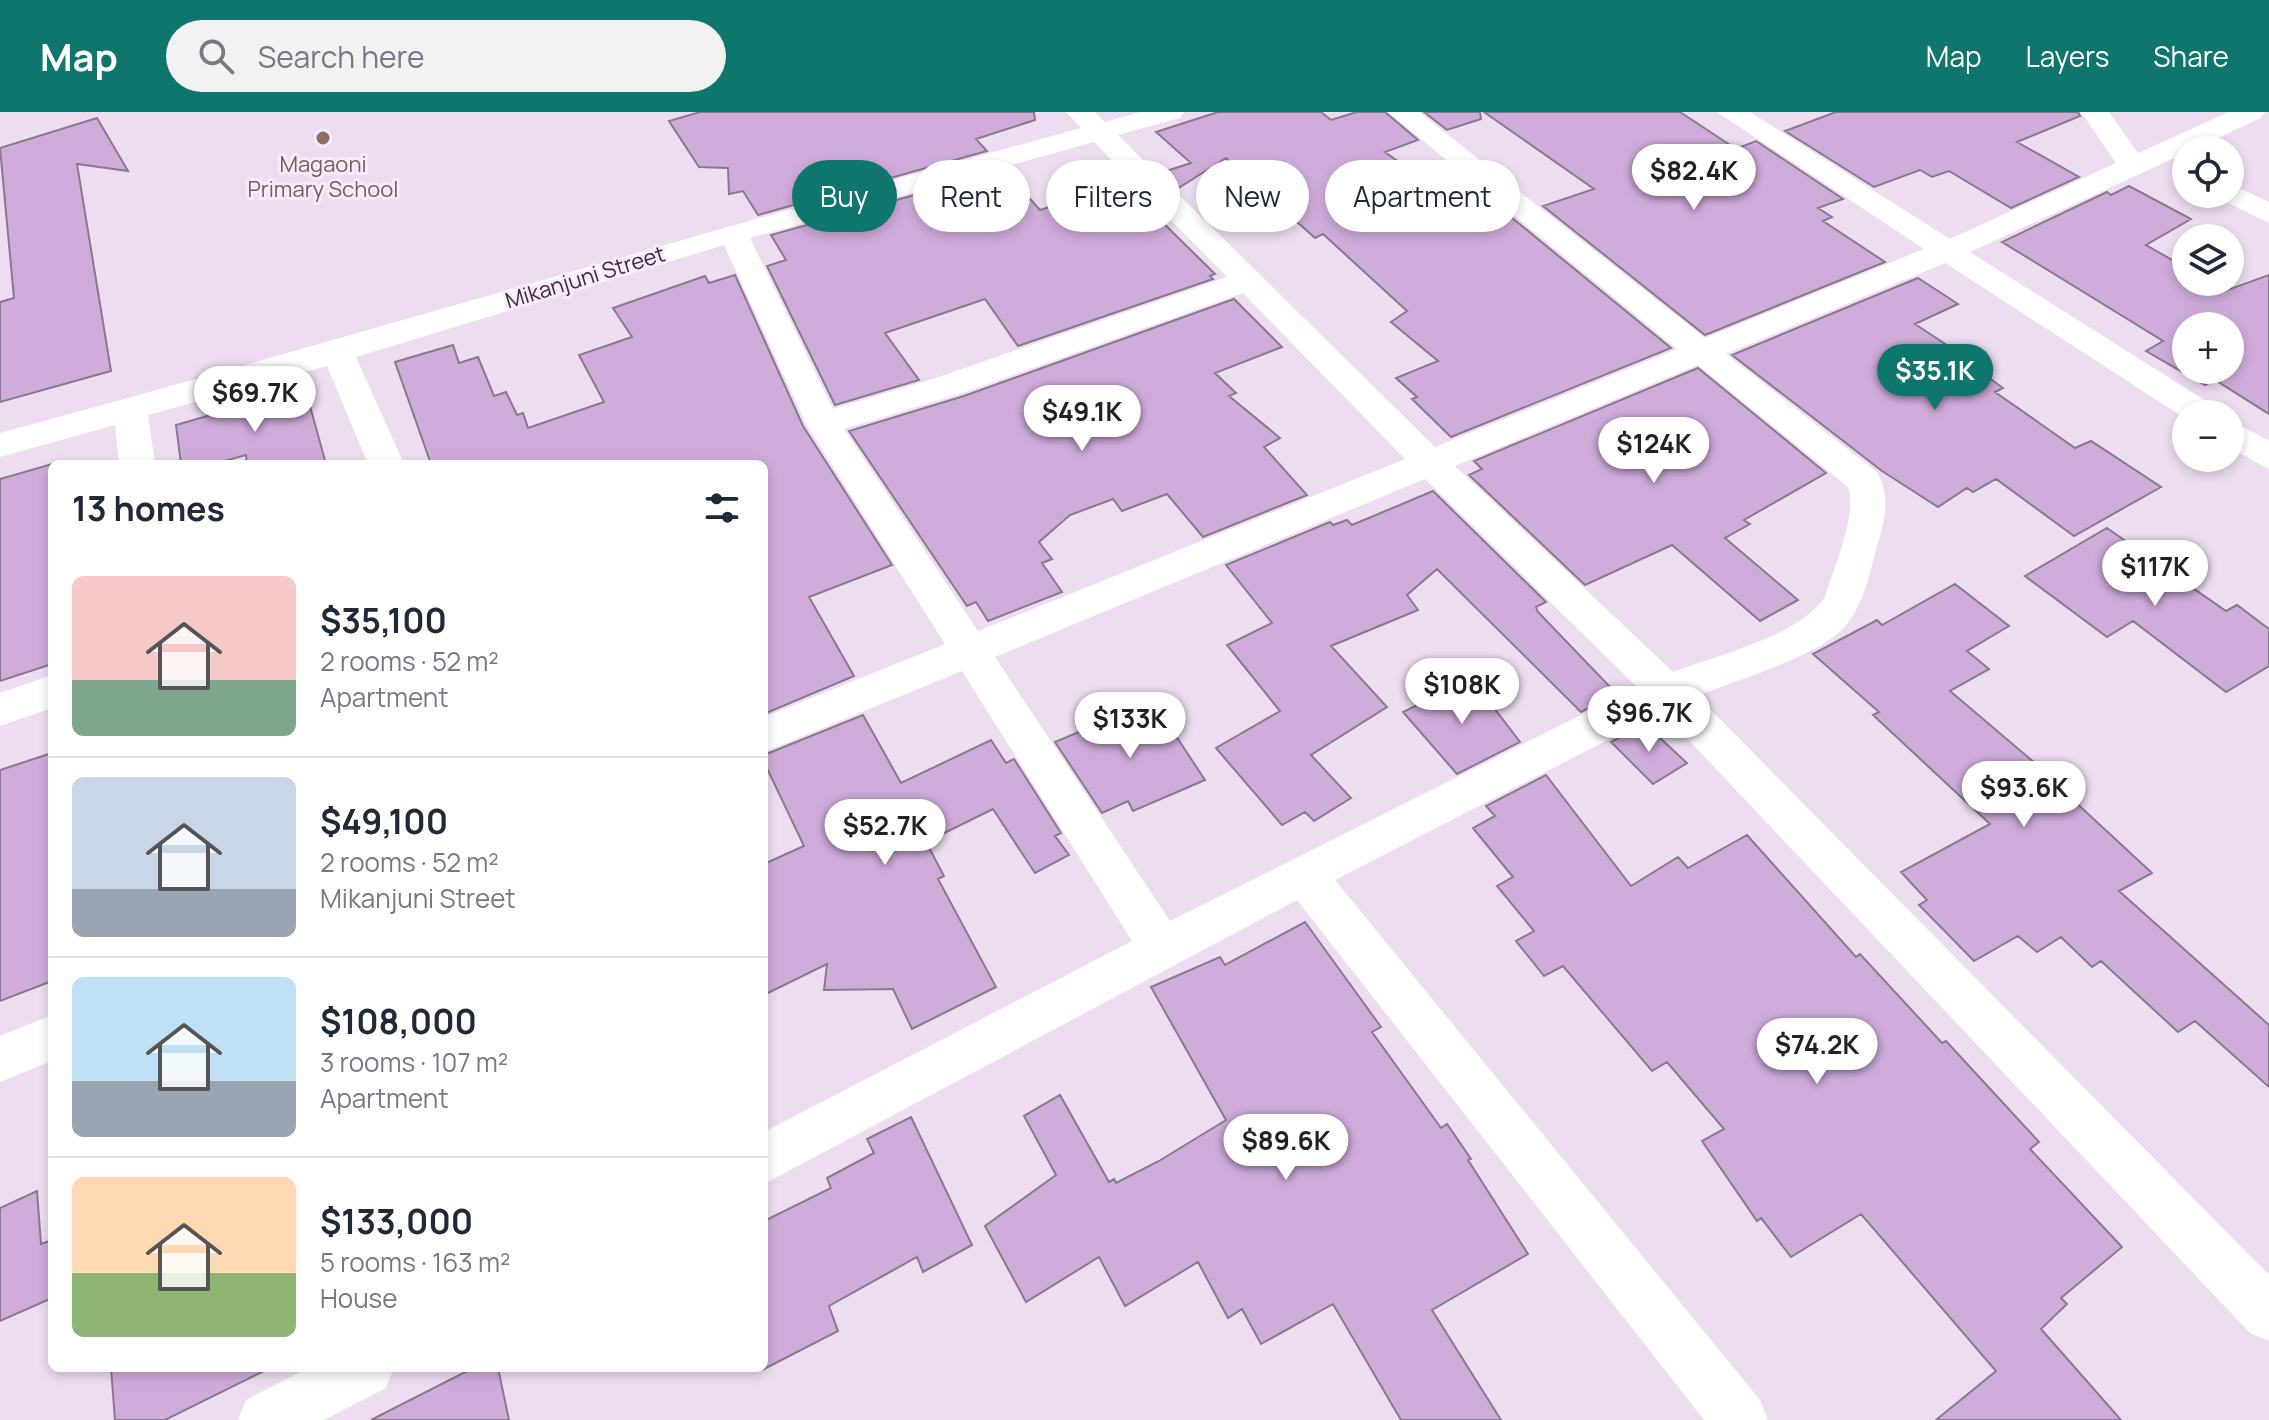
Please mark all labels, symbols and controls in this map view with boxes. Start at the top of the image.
search box [166,20,726,92]
text: Map [40,30,118,82]
icon: search [194,34,238,78]
text: Search here [258,36,425,77]
text: Map [1926,37,1982,75]
text: Layers [2026,37,2109,75]
text: Share [2153,37,2229,75]
marker: Magaoni Primary School [314,129,332,147]
map controls [2172,136,2244,472]
button: locate [2172,136,2244,208]
pin: $82.4K [1629,144,1759,212]
place label: Magaoni Primary School [248,149,399,204]
text: $82.4K [1650,152,1738,188]
chip: Buy [792,160,897,232]
chip: Rent [913,160,1030,232]
chip: Filters [1046,160,1180,232]
chip: New [1196,160,1309,232]
chip: Apartment [1325,160,1520,232]
button: layers [2172,224,2244,296]
street label: Mikanjuni Street [501,238,669,316]
button: + [2172,312,2244,384]
pin: $35.1K [1870,344,2000,412]
text: $35.1K [1895,352,1975,388]
pin: $69.7K [190,366,320,434]
text: $69.7K [212,374,298,410]
pin: $49.1K [1017,385,1147,453]
text: $49.1K [1042,393,1122,429]
button: − [2172,400,2244,472]
pin: $124K [1598,417,1710,485]
text: $124K [1616,425,1692,461]
text: 13 homes [72,485,225,531]
icon: filters [700,486,744,530]
pin: $117K [2099,540,2211,608]
text: $117K [2120,548,2190,584]
text: $35,100 [320,597,447,643]
icon: home [136,608,232,704]
text: 2 rooms · 52 m² [320,643,499,679]
pin: $108K [1406,658,1518,726]
text: $108K [1423,666,1501,702]
text: Apartment [320,679,449,715]
pin: $96.7K [1584,686,1714,754]
pin: $133K [1074,692,1186,760]
text: $96.7K [1605,694,1693,730]
text: $133K [1093,700,1167,736]
pin: $93.6K [1959,761,2089,829]
text: $93.6K [1980,769,2068,805]
text: $49,100 [320,798,448,844]
pin: $52.7K [820,799,950,867]
text: $52.7K [843,807,927,843]
icon: home [136,809,232,905]
text: 2 rooms · 52 m² [320,844,499,880]
text: Mikanjuni Street [320,880,516,916]
text: $108,000 [320,998,477,1044]
icon: home [136,1009,232,1105]
pin: $74.2K [1752,1018,1882,1086]
text: $74.2K [1775,1026,1859,1062]
text: 3 rooms · 107 m² [320,1044,508,1080]
text: Apartment [320,1080,449,1116]
pin: $89.6K [1221,1114,1351,1182]
text: $89.6K [1241,1122,1331,1158]
text: $133,000 [320,1198,473,1244]
icon: home [136,1209,232,1305]
text: 5 rooms · 163 m² [320,1244,510,1280]
text: House [320,1280,397,1316]

